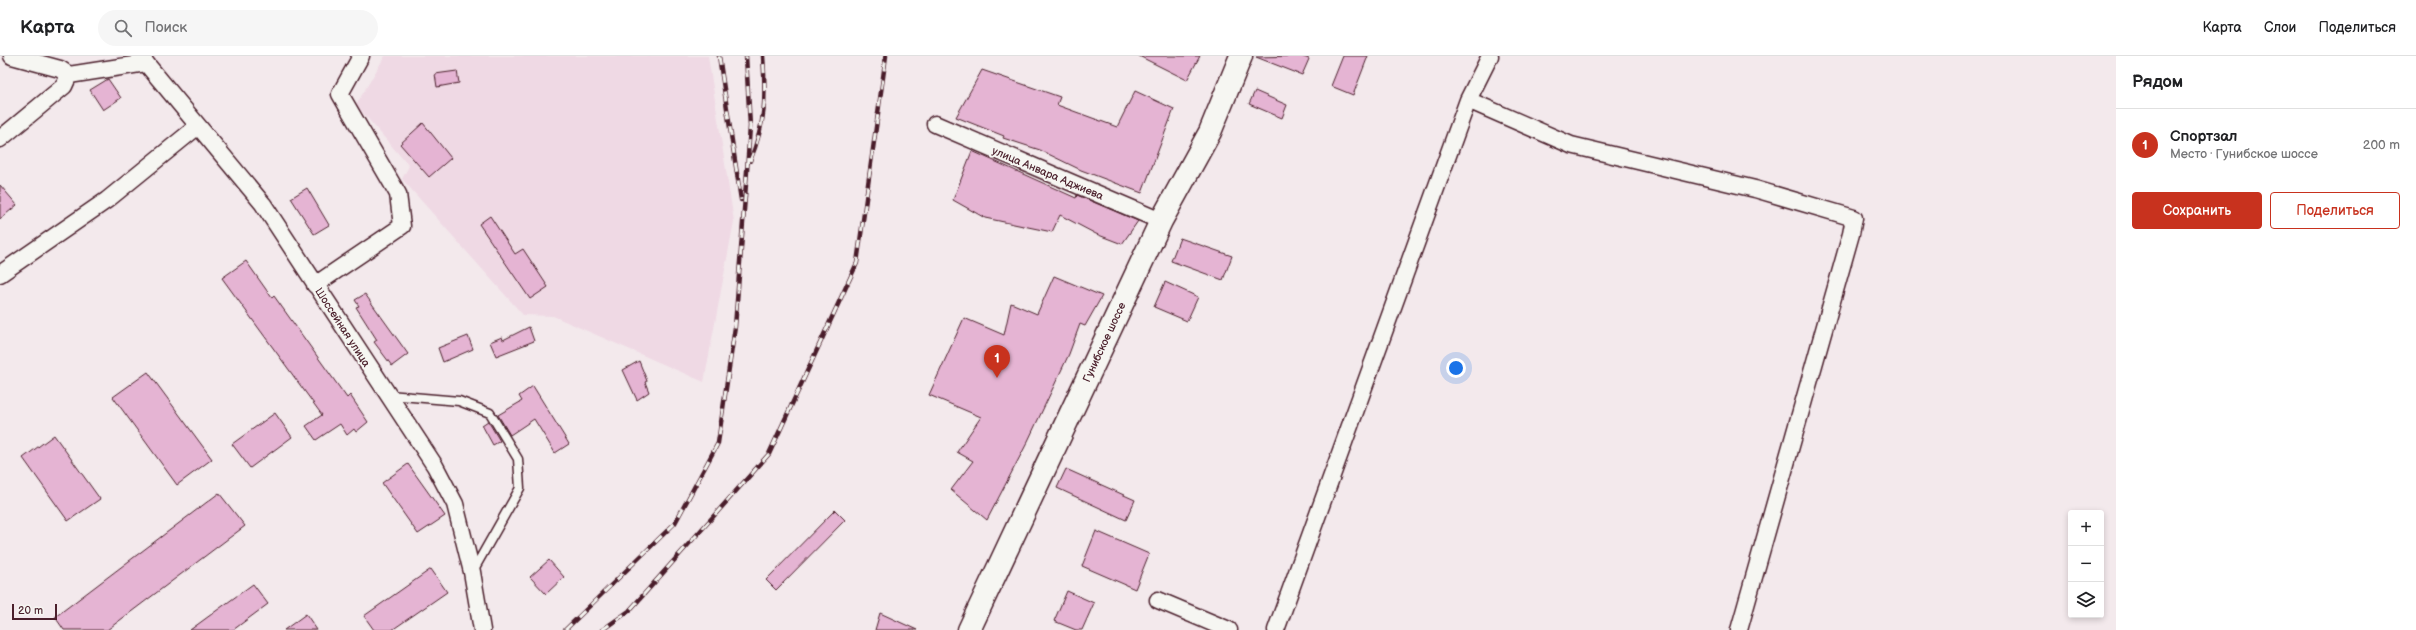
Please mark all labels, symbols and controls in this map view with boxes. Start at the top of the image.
search box [98,10,378,46]
text: Карта [20,16,74,39]
icon: search [112,17,134,39]
text: Поиск [144,18,187,37]
text: Карта [2202,19,2242,36]
text: Слои [2264,19,2296,36]
text: Поделиться [2318,19,2396,36]
text: Рядом [2132,72,2183,92]
text: Спортзал [2170,127,2237,146]
text: 1 [2142,137,2148,153]
text: 200 m [2363,137,2400,153]
street label: улица Анвара Аджиева [990,144,1106,203]
text: Место · Гунибское шоссе [2170,146,2318,162]
button: Сохранить [2132,192,2262,229]
button: Поделиться [2270,192,2400,229]
street label: Шоссейная улица [312,285,373,370]
street label: Гунибское шоссе [1080,300,1129,384]
pin: 1 [984,345,1010,378]
your location [1446,358,1466,378]
map controls [2068,510,2104,618]
button: + [2068,510,2104,546]
button: − [2068,546,2104,582]
button: layers [2068,582,2104,618]
scale bar [12,602,57,621]
text: 20 m [18,604,43,617]

